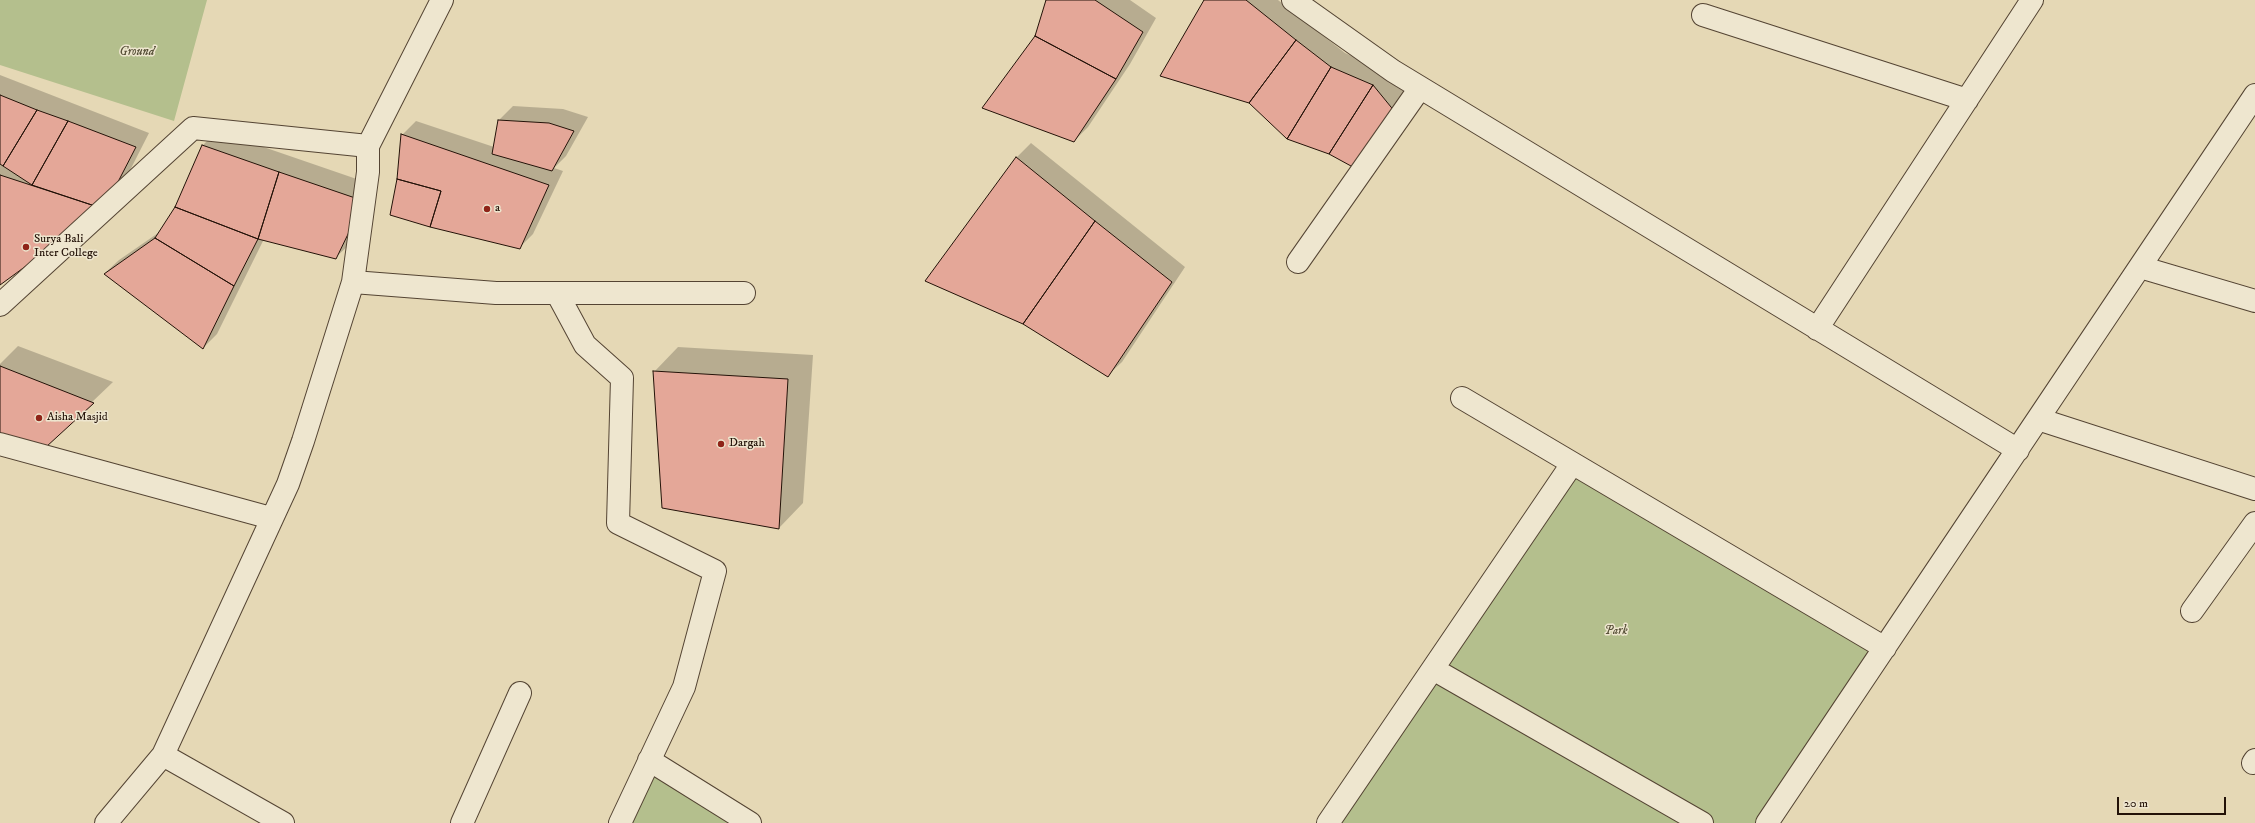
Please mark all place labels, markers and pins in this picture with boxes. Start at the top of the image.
place label: a [495,202,500,216]
marker: a [482,204,492,214]
place label: Surya Bali Inter College [34,233,98,261]
marker: Surya Bali Inter College [21,242,31,252]
place label: Aisha Masjid [47,411,108,425]
marker: Aisha Masjid [34,413,44,423]
place label: Dargah [729,437,765,451]
marker: Dargah [716,439,726,449]

